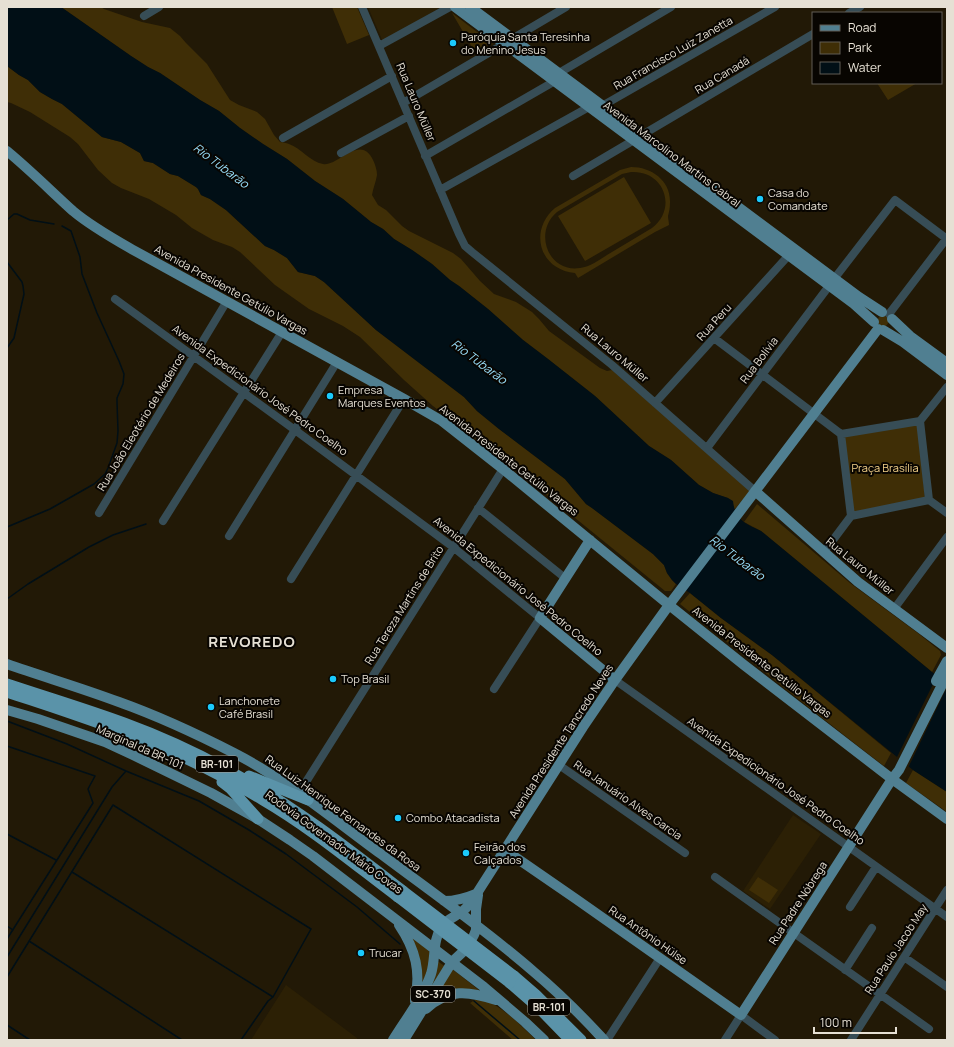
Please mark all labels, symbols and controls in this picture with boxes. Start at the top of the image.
street label: Rua Francisco Luiz Zanetta [610,12,735,93]
legend [812,12,942,84]
text: Road [848,19,876,36]
place label: Paróquia Santa Teresinha do Menino Jesus [461,29,590,57]
marker: Paróquia Santa Teresinha do Menino Jesus [448,38,458,48]
text: Park [848,39,873,56]
street label: Rua Canadá [692,52,752,97]
text: Water [848,59,882,76]
street label: Rua Lauro Müller [393,60,440,143]
street label: Avenida Marcolino Martins Cabral [601,97,744,210]
water label: Rio Tubarão [190,139,253,193]
place label: Casa do Comandate [768,185,828,213]
marker: Casa do Comandate [755,194,765,204]
street label: Avenida Presidente Getúlio Vargas [152,241,311,338]
street label: Rua Peru [693,300,734,344]
street label: Rua Lauro Müller [578,320,652,385]
street label: Avenida Expedicionário José Pedro Coelho [169,321,351,459]
street label: Rua Bolívia [736,333,781,386]
water label: Rio Tubarão [448,335,511,389]
street label: Rua João Eleotério de Medeiros [93,350,188,494]
place label: Empresa Marques Eventos [338,382,426,410]
marker: Empresa Marques Eventos [325,391,335,401]
street label: Avenida Presidente Getúlio Vargas [437,400,582,519]
park label: Praça Brasília [851,460,919,475]
street label: Avenida Expedicionário José Pedro Coelho [431,513,606,659]
water label: Rio Tubarão [706,531,769,585]
street label: Rua Lauro Müller [823,533,898,598]
street label: Rua Tereza Martins de Brito [361,542,447,667]
street label: Avenida Presidente Getúlio Vargas [690,602,835,721]
district label: REVOREDO [208,631,296,652]
street label: Avenida Presidente Tancredo Neves [505,661,616,821]
place label: Top Brasil [341,671,389,686]
marker: Top Brasil [328,674,338,684]
place label: Lanchonete Café Brasil [219,693,280,721]
marker: Lanchonete Café Brasil [206,702,216,712]
street label: Avenida Expedicionário José Pedro Coelho [685,713,868,848]
street label: Marginal da BR-101 [94,721,186,773]
street label: Rua Luiz Henrique Fernandes da Rosa [262,751,424,874]
road number: BR-101 [196,756,238,772]
street label: Rua Januário Alves Garcia [571,756,685,843]
street label: Rodovia Governador Mário Covas [263,787,406,897]
place label: Combo Atacadista [406,810,500,825]
marker: Combo Atacadista [393,813,403,823]
place label: Feirão dos Calçados [474,839,526,867]
marker: Feirão dos Calçados [461,848,471,858]
street label: Rua Padre Nóbrega [765,858,830,947]
street label: Rua Paulo Jacob May [861,900,931,997]
street label: Rua Antônio Hülse [606,902,691,968]
place label: Trucar [369,945,402,960]
marker: Trucar [356,948,366,958]
road number: SC-370 [411,986,455,1002]
road number: BR-101 [528,999,570,1015]
scale bar [814,1009,896,1035]
text: 100 m [820,1014,852,1031]

